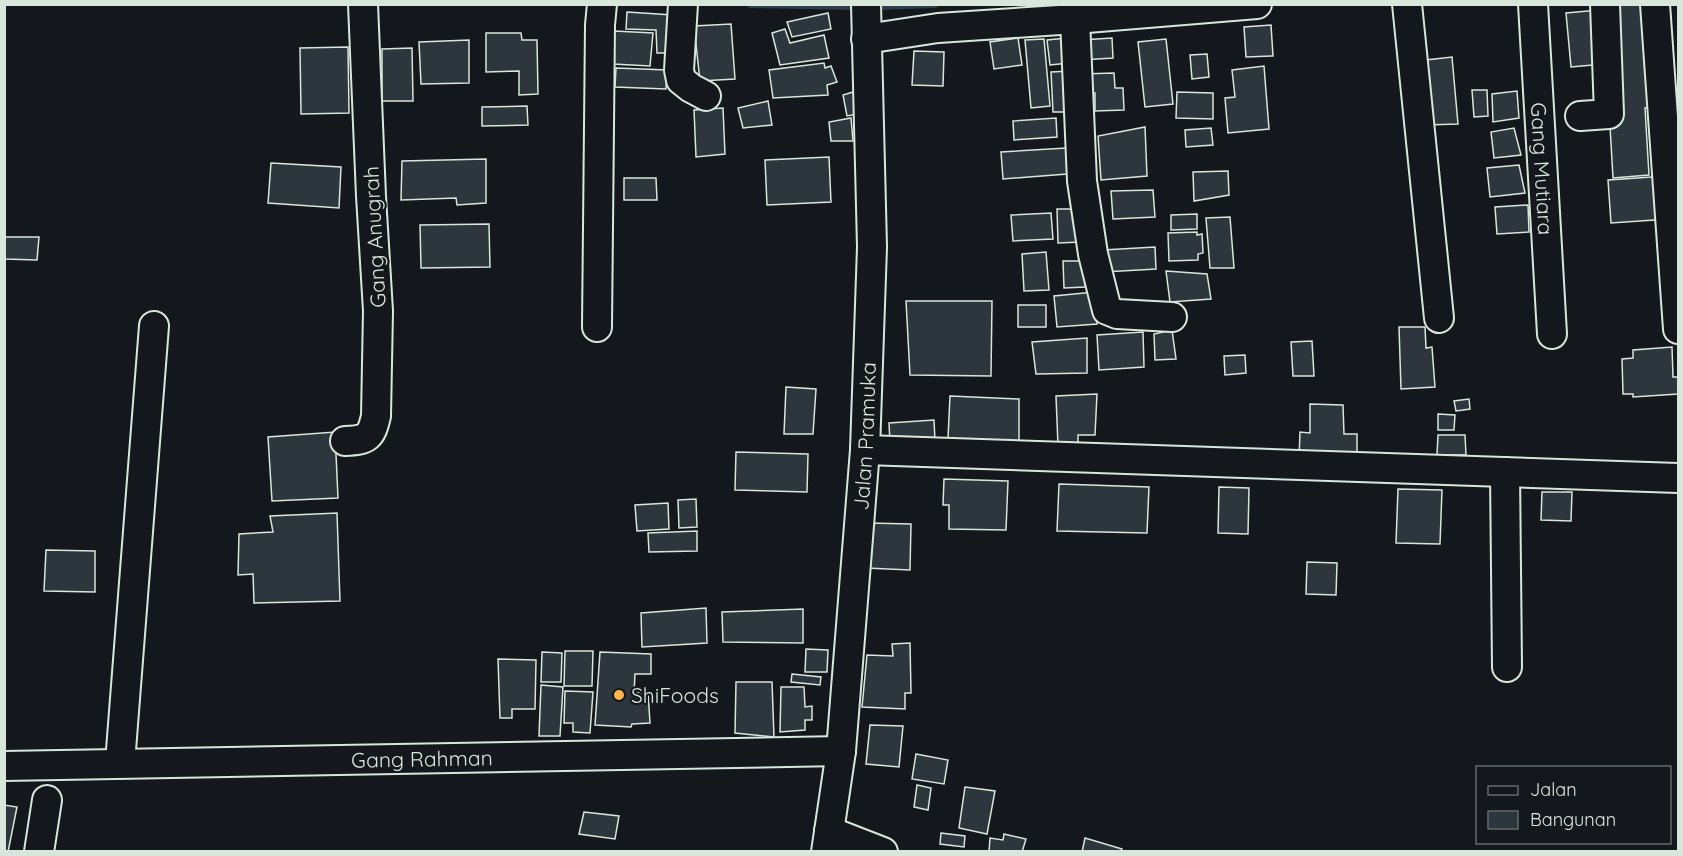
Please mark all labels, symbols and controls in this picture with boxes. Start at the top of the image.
street label: Gang Mutiara [1526,102,1559,236]
street label: Gang Anugrah [357,166,391,308]
street label: Jalan Pramuka [847,362,881,511]
place label: ShiFoods [631,682,719,708]
marker: ShiFoods [612,688,626,702]
street label: Gang Rahman [351,744,493,773]
legend [1476,766,1671,844]
text: Jalan [1530,778,1577,801]
text: Bangunan [1530,808,1616,831]

